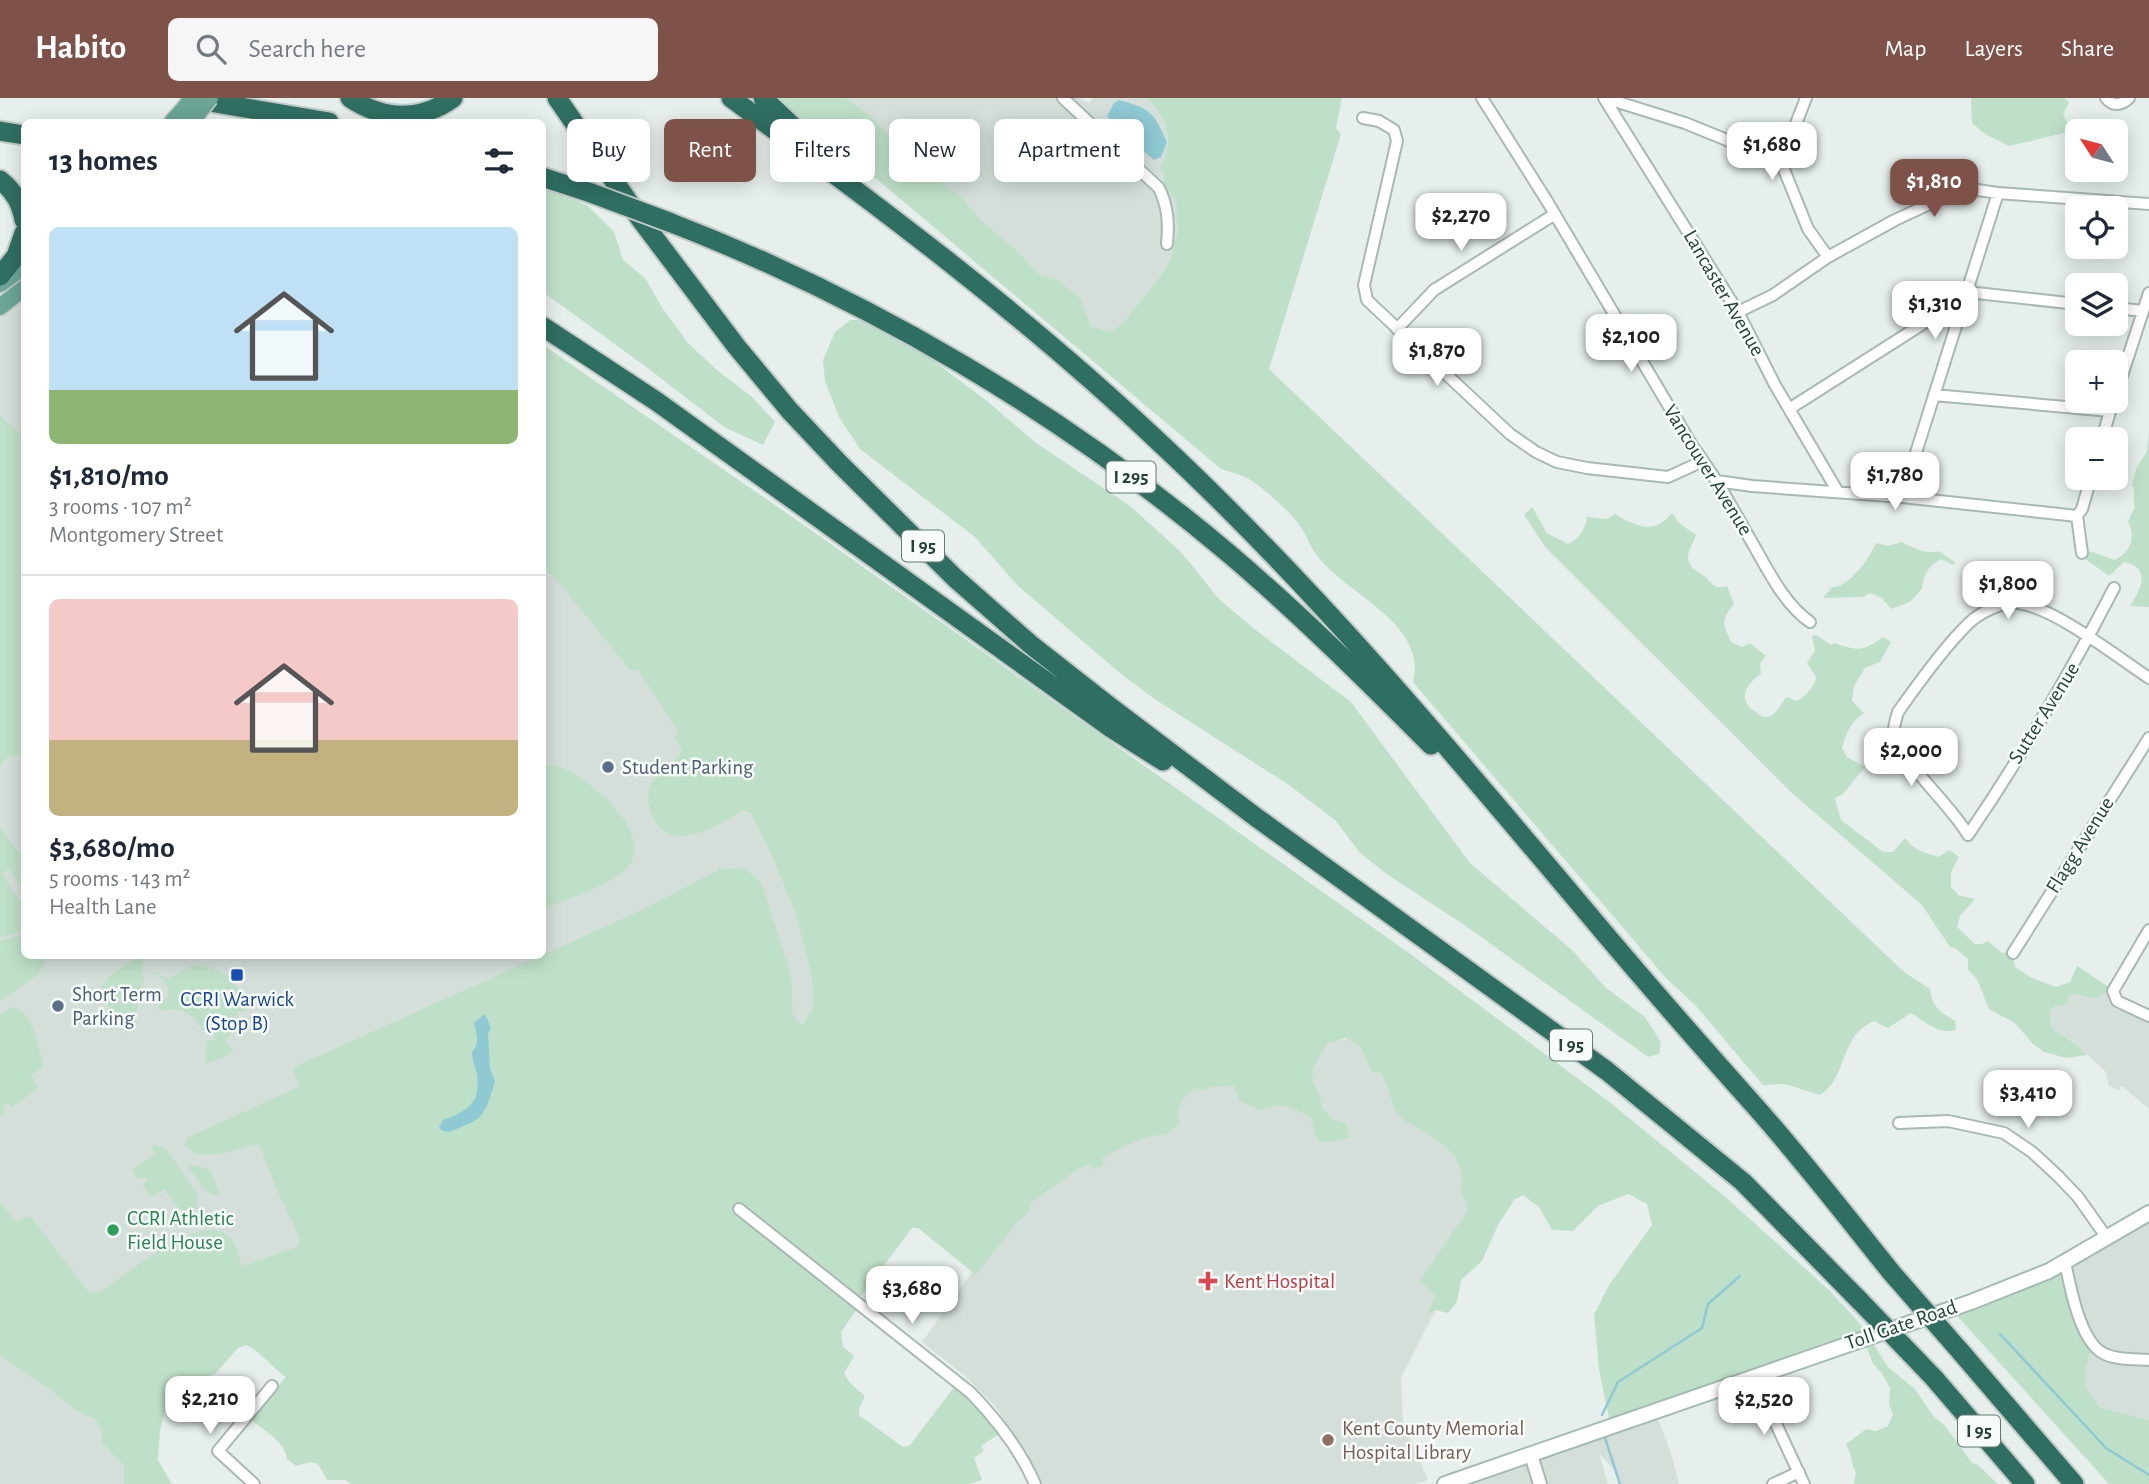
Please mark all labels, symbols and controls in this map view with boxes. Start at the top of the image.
search box [168,18,658,81]
icon: search [192,30,230,68]
text: Habito [35,32,126,65]
text: Search here [248,36,366,62]
text: Map [1884,37,1926,61]
text: Layers [1964,37,2023,61]
text: Share [2061,37,2114,61]
chip: Buy [567,119,650,182]
chip: Rent [664,119,756,182]
chip: Filters [770,119,875,182]
chip: New [889,119,980,182]
chip: Apartment [994,119,1144,182]
north arrow [2065,119,2128,182]
map controls [2065,119,2128,490]
pin: $1,680 [1715,122,1829,182]
text: $1,680 [1743,133,1801,156]
icon: filters [480,142,518,180]
text: 13 homes [49,146,158,176]
pin: $1,810 [1877,159,1991,219]
text: $1,810 [1906,170,1962,193]
pin: $2,270 [1404,194,1518,253]
button: locate [2065,196,2128,259]
text: $2,270 [1431,204,1491,227]
street label: Lancaster Avenue [1679,226,1769,360]
icon: home [221,273,347,399]
button: layers [2065,273,2128,336]
pin: $1,310 [1878,282,1992,341]
text: $1,310 [1908,292,1962,315]
pin: $2,100 [1574,314,1688,374]
text: $2,100 [1602,325,1660,348]
pin: $1,870 [1380,328,1494,388]
text: $1,870 [1408,339,1466,362]
button: + [2065,350,2128,413]
street label: Vancouver Avenue [1659,401,1757,539]
button: − [2065,427,2128,490]
pin: $1,780 [1838,452,1952,512]
text: $1,810/mo [49,461,169,491]
road number: I 295 [1106,462,1156,492]
text: $1,780 [1866,463,1924,486]
text: 3 rooms · 107 m² [49,496,192,519]
text: Montgomery Street [49,524,223,547]
road number: I 95 [902,530,944,561]
pin: $1,800 [1951,561,2065,621]
text: $1,800 [1978,572,2038,595]
icon: home [221,645,347,771]
street label: Sutter Avenue [2005,659,2083,767]
pin: $2,000 [1854,728,1968,788]
text: $2,000 [1880,739,1942,762]
place label: Student Parking [622,757,754,778]
marker: Student Parking [600,759,616,775]
street label: Flagg Avenue [2042,793,2118,897]
text: $3,680/mo [49,833,175,863]
text: 5 rooms · 143 m² [49,868,191,891]
text: Health Lane [49,896,157,919]
marker: CCRI Warwick (Stop B) [229,967,245,983]
place label: Short Term Parking [72,984,162,1029]
place label: CCRI Warwick (Stop B) [180,989,294,1034]
marker: Short Term Parking [50,998,66,1014]
road number: I 95 [1550,1029,1592,1060]
pin: $3,410 [1971,1070,2085,1130]
text: $3,410 [1999,1081,2057,1104]
place label: CCRI Athletic Field House [127,1208,234,1253]
marker: CCRI Athletic Field House [105,1222,121,1238]
pin: $3,680 [855,1266,969,1326]
marker: Kent Hospital [1198,1271,1218,1291]
place label: Kent Hospital [1224,1271,1335,1292]
text: $3,680 [882,1277,942,1300]
street label: Toll Gate Road [1843,1296,1960,1354]
pin: $2,210 [153,1376,267,1436]
pin: $2,520 [1707,1378,1821,1437]
text: $2,210 [181,1387,239,1410]
text: $2,520 [1734,1388,1794,1411]
road number: I 95 [1958,1415,2000,1446]
place label: Kent County Memorial Hospital Library [1342,1418,1524,1463]
marker: Kent County Memorial Hospital Library [1320,1432,1336,1448]

